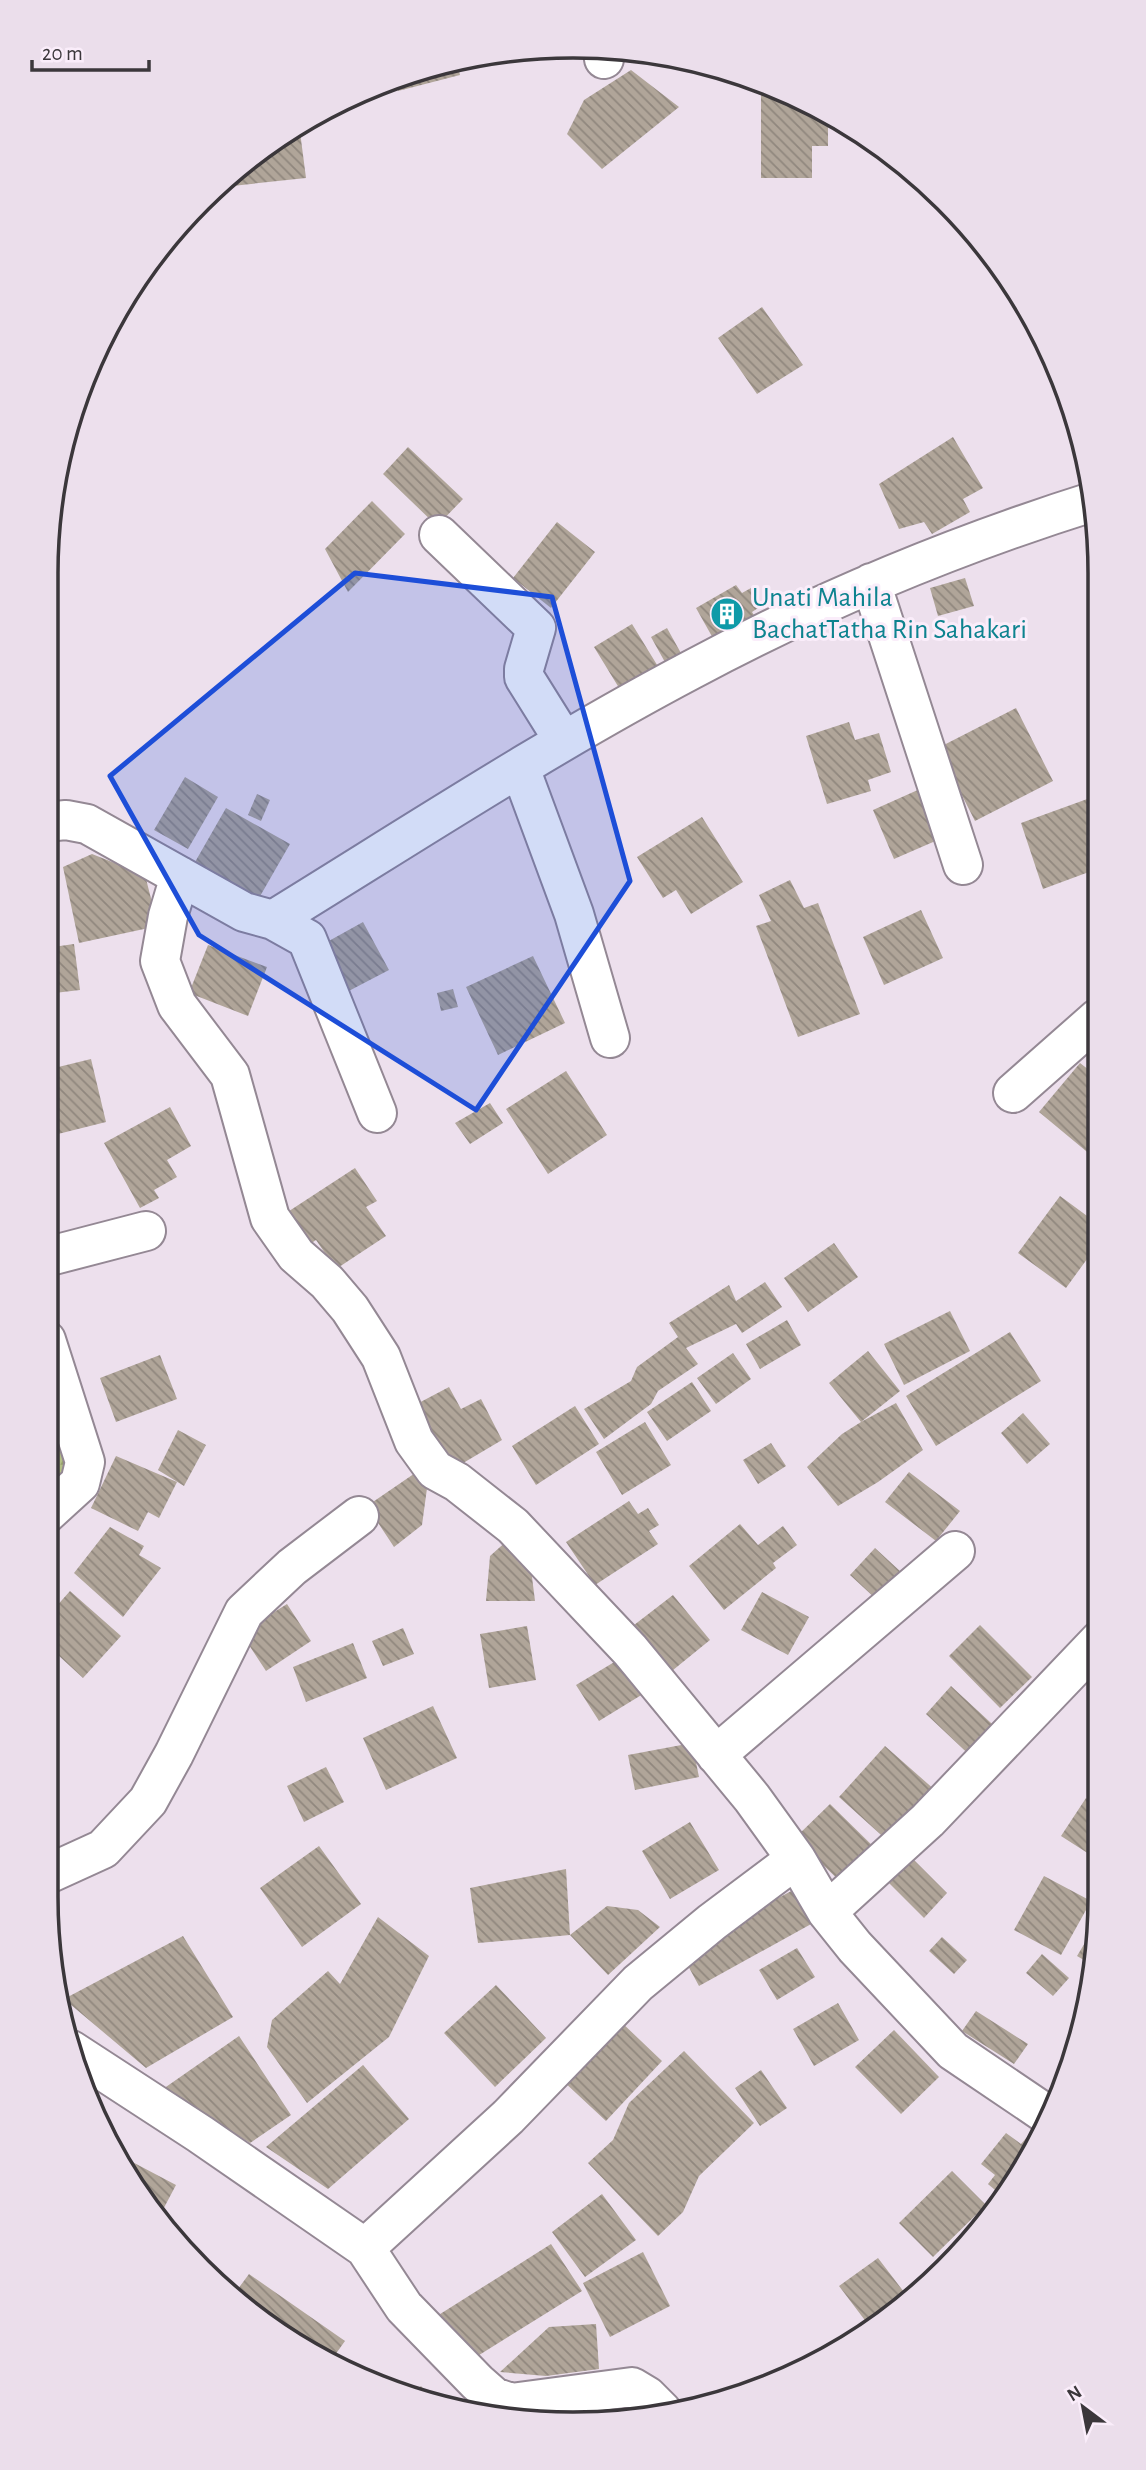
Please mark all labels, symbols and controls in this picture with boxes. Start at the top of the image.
scale bar [32,28,149,72]
text: 20 m [42,43,83,64]
place label: Unati Mahila BachatTatha Rin Sahakari [752,584,1027,644]
building icon: Unati Mahila BachatTatha Rin Sahakari [708,595,746,633]
north arrow [1048,2372,1118,2442]
text: N [1064,2382,1085,2405]

